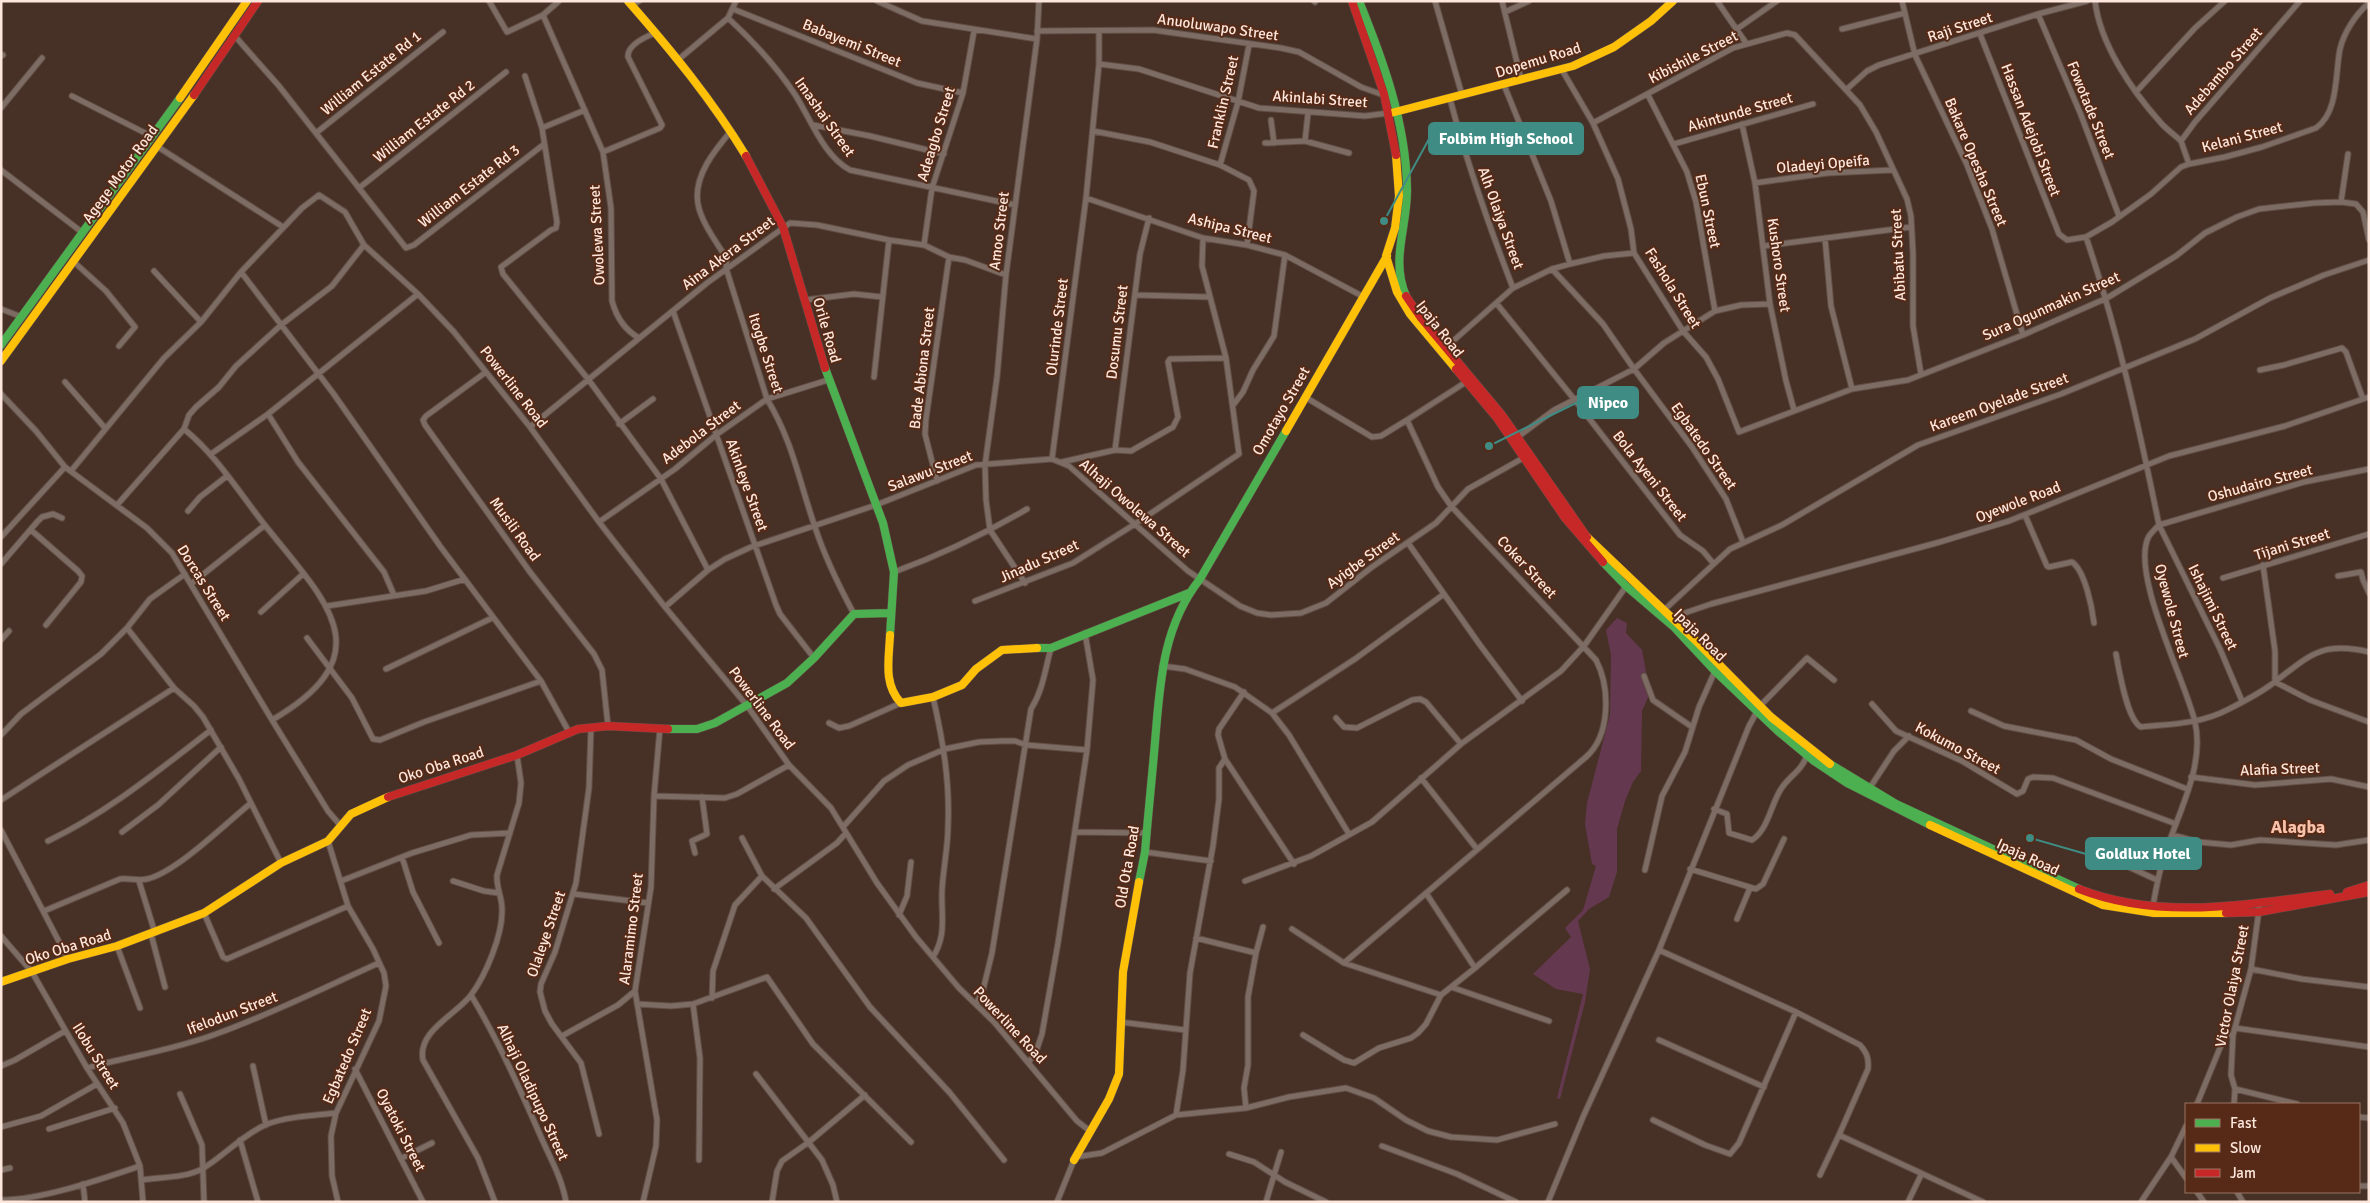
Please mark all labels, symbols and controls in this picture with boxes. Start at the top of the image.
street label: Raji Street [1925,8,1995,46]
street label: Anuoluwapo Street [1156,10,1280,44]
street label: Babayemi Street [800,15,904,71]
street label: Adebambo Street [2180,24,2266,118]
street label: William Estate Rd 1 [317,27,425,119]
street label: Kibishile Street [1645,27,1741,87]
street label: Dopemu Road [1493,38,1583,82]
street label: Franklin Street [1204,54,1242,150]
street label: Fowotade Street [2063,58,2119,162]
street label: Hassan Adejobi Street [1997,61,2065,199]
street label: Imashai Street [791,74,859,160]
street label: William Estate Rd 2 [370,76,478,166]
street label: Adeagbo Street [913,84,959,184]
street label: Akinlabi Street [1272,87,1368,111]
street label: Akintunde Street [1685,88,1795,136]
street label: Bakare Opesha Street [1941,95,2011,229]
street label: Kelani Street [2200,118,2284,156]
street label: Agege Motor Road [78,121,162,227]
callout: Folbim High School [1429,123,1583,154]
text: Folbim High School [1439,129,1573,149]
street label: William Estate Rd 3 [415,141,523,231]
street label: Oladeyi Opeifa [1776,151,1870,177]
street label: Alh Olaiya Street [1474,164,1528,272]
street label: Ebun Street [1691,172,1725,250]
street label: Owolewa Street [585,184,609,286]
street label: Amoo Street [985,191,1013,271]
street label: Abibatu Street [1887,208,1909,302]
street label: Ashipa Street [1186,209,1274,247]
street label: Aina Akera Street [678,212,778,294]
street label: Kushoro Street [1763,217,1795,313]
street label: Fashola Street [1641,244,1705,332]
street label: Sura Ogunmakin Street [1979,268,2123,344]
street label: Olurinde Street [1042,277,1072,377]
street label: Dosumu Street [1102,284,1132,380]
street label: Orile Road [809,295,845,365]
street label: Ipaja Road [1412,297,1468,361]
street label: Bade Abiona Street [906,306,938,430]
street label: Itogbe Street [745,311,787,395]
street label: Powerline Road [476,342,552,432]
street label: Omotayo Street [1248,364,1314,458]
street label: Kareem Oyelade Street [1927,369,2071,435]
callout: Nipco [1578,387,1638,418]
text: Nipco [1588,393,1628,413]
street label: Adebola Street [658,396,744,468]
street label: Egbatedo Street [1667,399,1741,493]
street label: Bola Ayeni Street [1609,427,1691,525]
street label: Akinleye Street [722,436,772,534]
street label: Salawu Street [885,447,975,495]
street label: Alhaji Owolewa Street [1076,455,1194,561]
street label: Oshudairo Street [2206,460,2314,506]
street label: Oyewole Road [1973,478,2063,526]
street label: Musili Road [486,493,544,565]
street label: Tijani Street [2252,524,2332,564]
street label: Ayigbe Street [1323,527,1403,593]
street label: Coker Street [1493,532,1561,602]
street label: Jinadu Street [996,535,1082,587]
street label: Dorcas Street [173,542,235,624]
street label: Ishajimi Street [2184,561,2242,653]
street label: Oyewole Street [2151,562,2193,660]
street label: Ipaja Road [1670,605,1730,665]
street label: Powerline Road [725,663,799,753]
street label: Kokumo Street [1912,718,2004,778]
street label: Oko Oba Road [396,743,486,787]
street label: Alafia Street [2240,759,2320,779]
district label: Alagba [2271,816,2325,838]
street label: Old Ota Road [1111,824,1143,910]
street label: Ipaja Road [1994,835,2062,879]
callout: Goldlux Hotel [2086,838,2201,869]
text: Goldlux Hotel [2095,844,2191,864]
street label: Alaramimo Street [615,872,647,986]
street label: Olaleye Street [523,888,569,980]
street label: Victor Olaiya Street [2211,923,2253,1049]
street label: Oko Oba Road [23,925,113,969]
street label: Powerline Road [970,983,1050,1067]
street label: Ifelodun Street [184,987,280,1039]
street label: Egbatedo Street [319,1005,375,1107]
street label: Ilobu Street [69,1019,123,1093]
street label: Alhaji Oladipupo Street [493,1021,573,1163]
street label: Oyatoki Street [372,1085,430,1175]
legend [2185,1103,2360,1193]
text: Fast [2230,1114,2257,1132]
text: Slow [2230,1139,2261,1157]
text: Jam [2230,1164,2256,1182]

